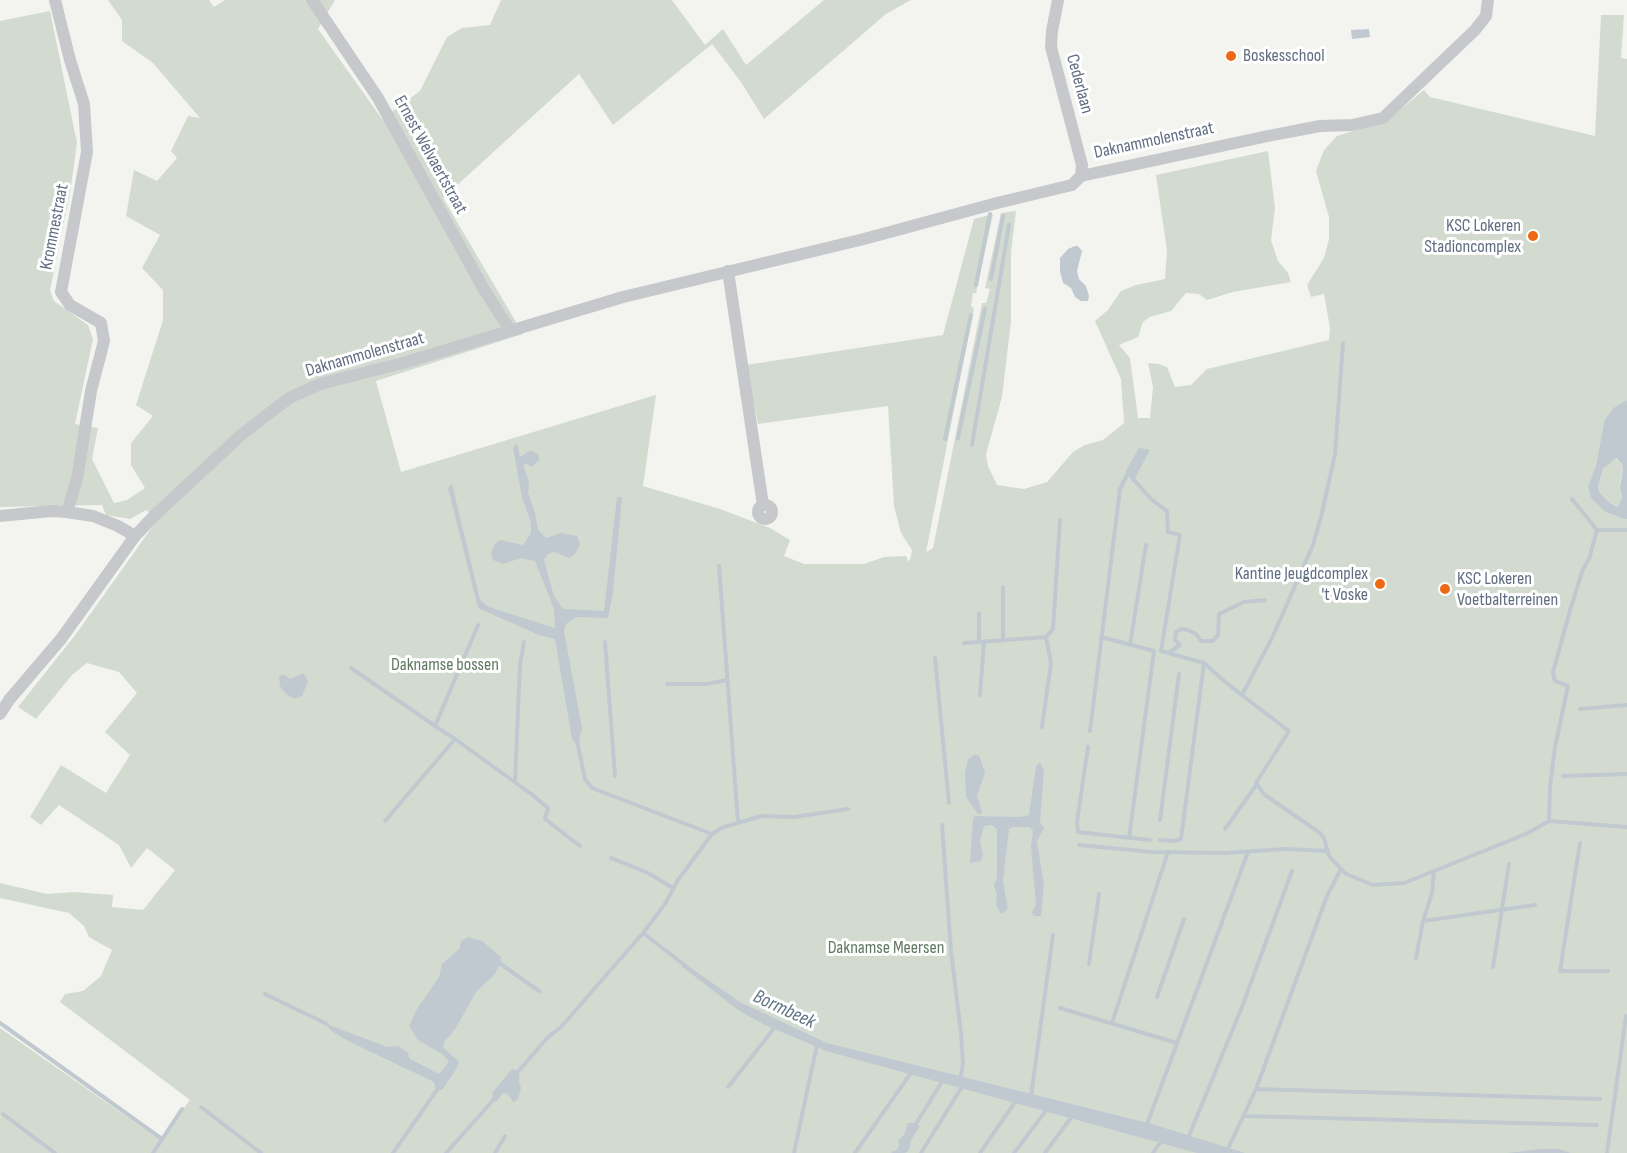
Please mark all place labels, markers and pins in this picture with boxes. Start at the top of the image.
place label: Boskesschool [1243,45,1325,67]
marker: Boskesschool [1224,49,1238,63]
place label: KSC Lokeren Stadioncomplex [1424,215,1521,258]
marker: KSC Lokeren Stadioncomplex [1526,229,1540,243]
place label: Kantine Jeugdcomplex 't Voske [1235,563,1368,606]
place label: KSC Lokeren Voetbalterreinen [1457,568,1558,610]
marker: Kantine Jeugdcomplex 't Voske [1373,577,1387,591]
marker: KSC Lokeren Voetbalterreinen [1438,582,1452,596]

